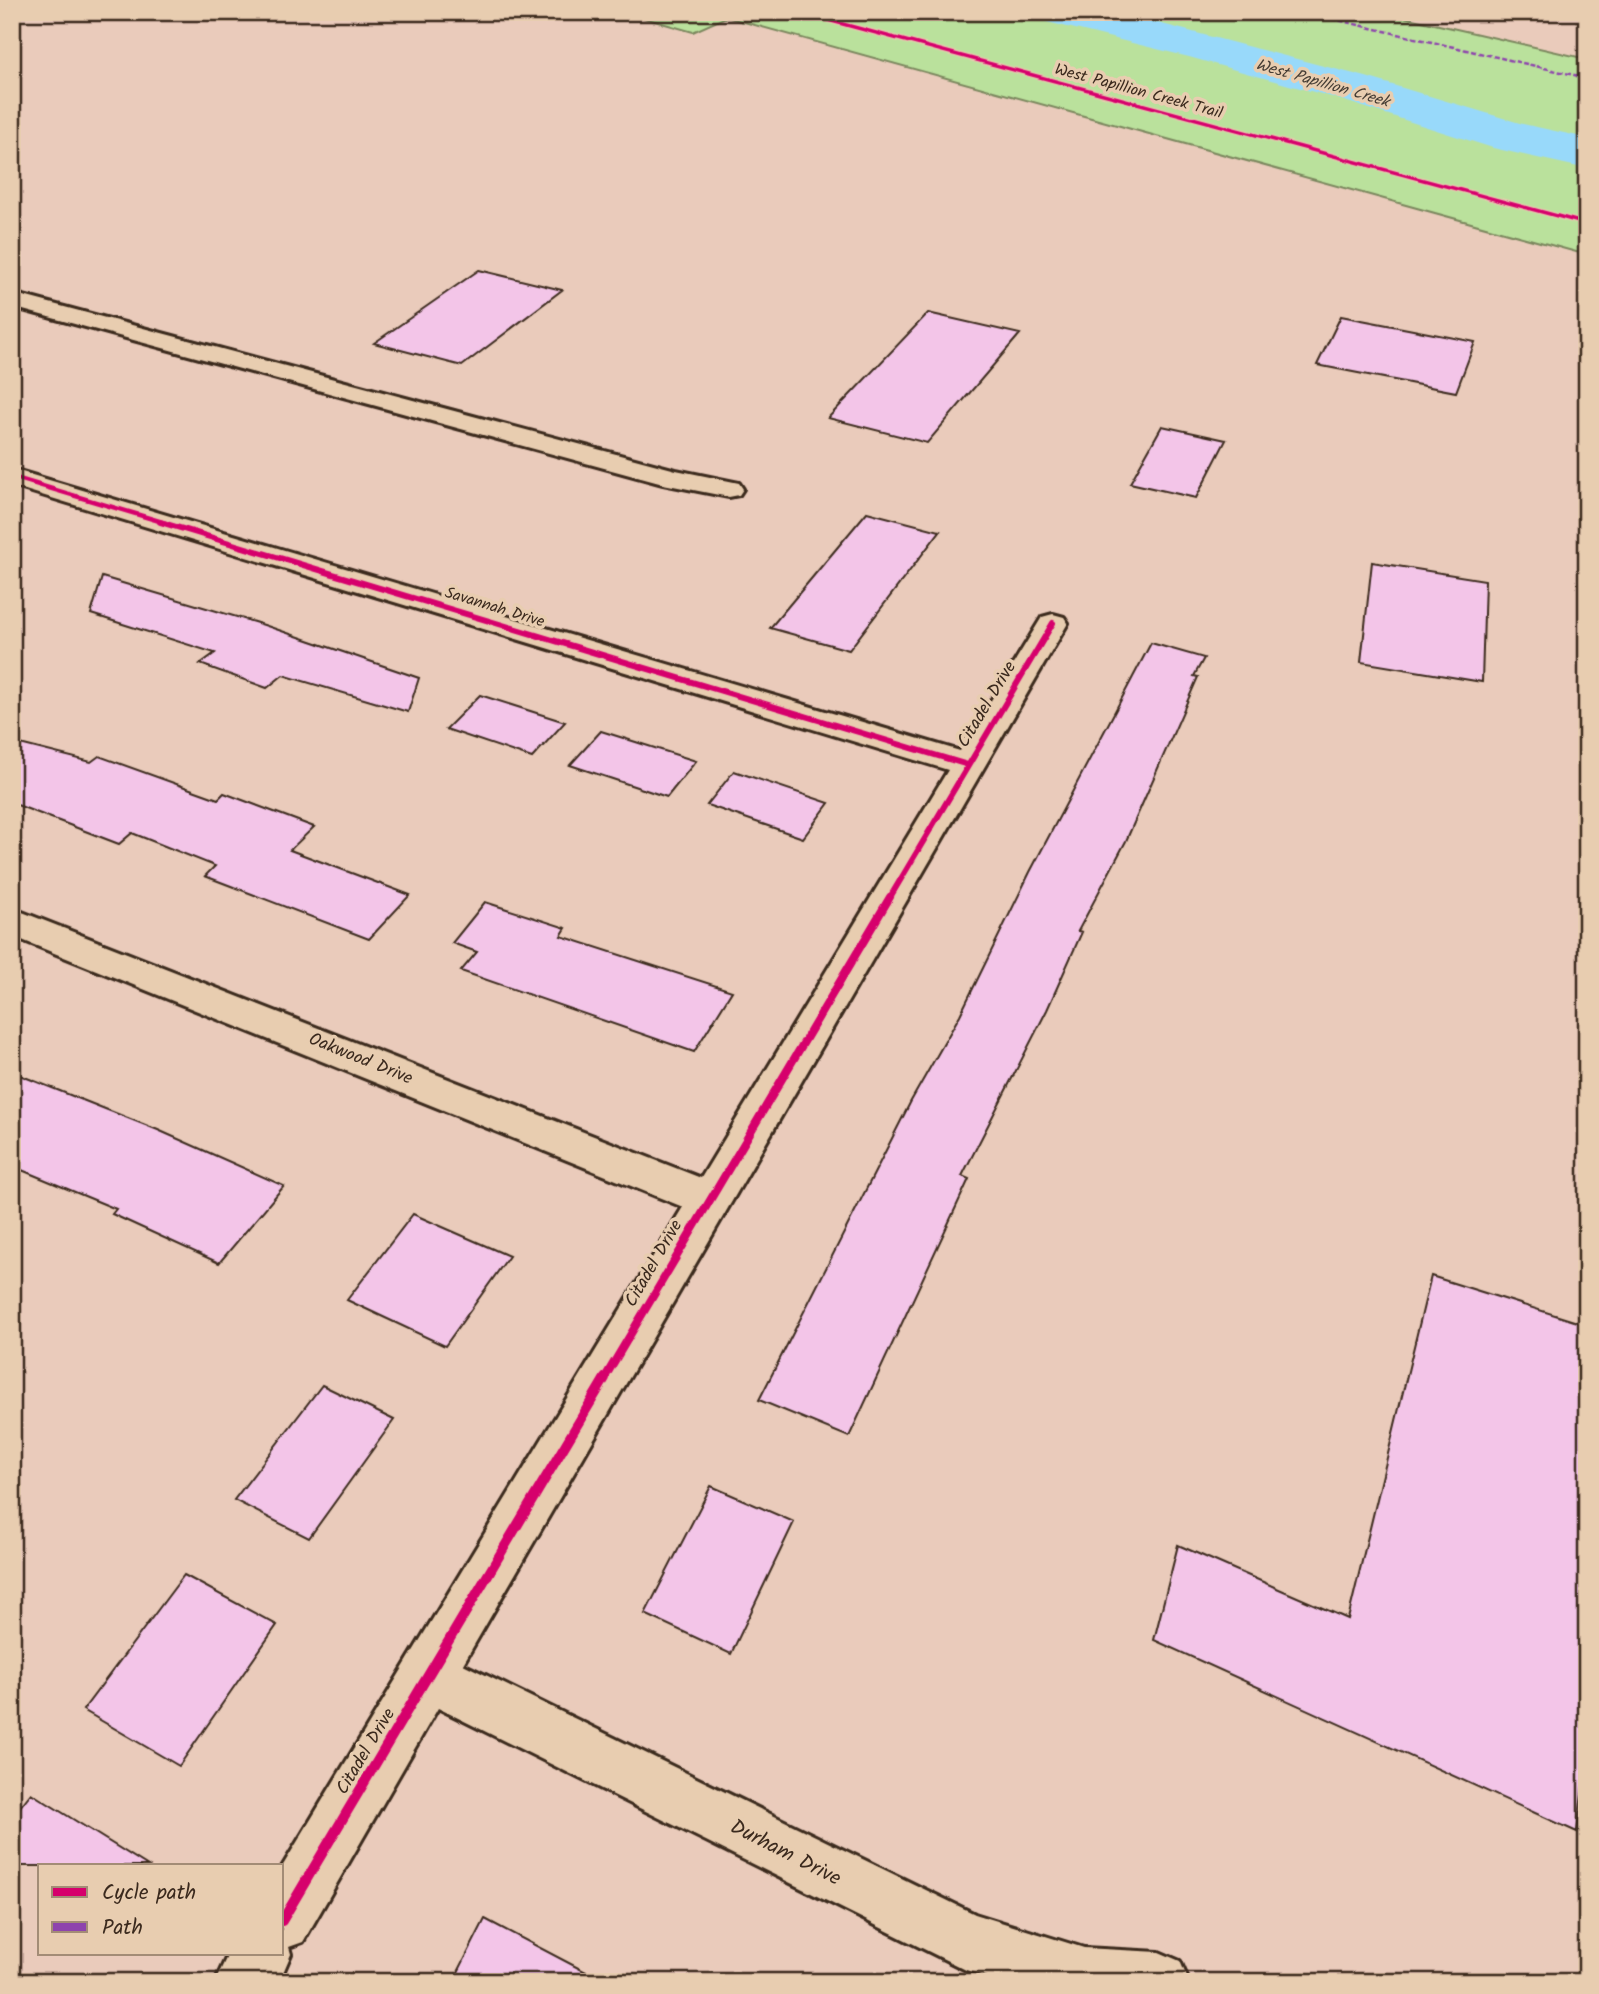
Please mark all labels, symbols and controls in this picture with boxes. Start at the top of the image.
water label: West Papillion Creek [1253,52,1394,115]
street label: West Papillion Creek Trail [1052,57,1225,126]
street label: Savannah Drive [442,580,548,634]
street label: Citadel Drive [950,656,1025,754]
street label: Oakwood Drive [304,1025,417,1093]
street label: Citadel Drive [618,1215,691,1313]
street label: Citadel Drive [329,1703,404,1801]
street label: Durham Drive [724,1811,847,1896]
legend [38,1864,284,1955]
text: Cycle path [102,1877,196,1910]
text: Path [102,1912,143,1945]

